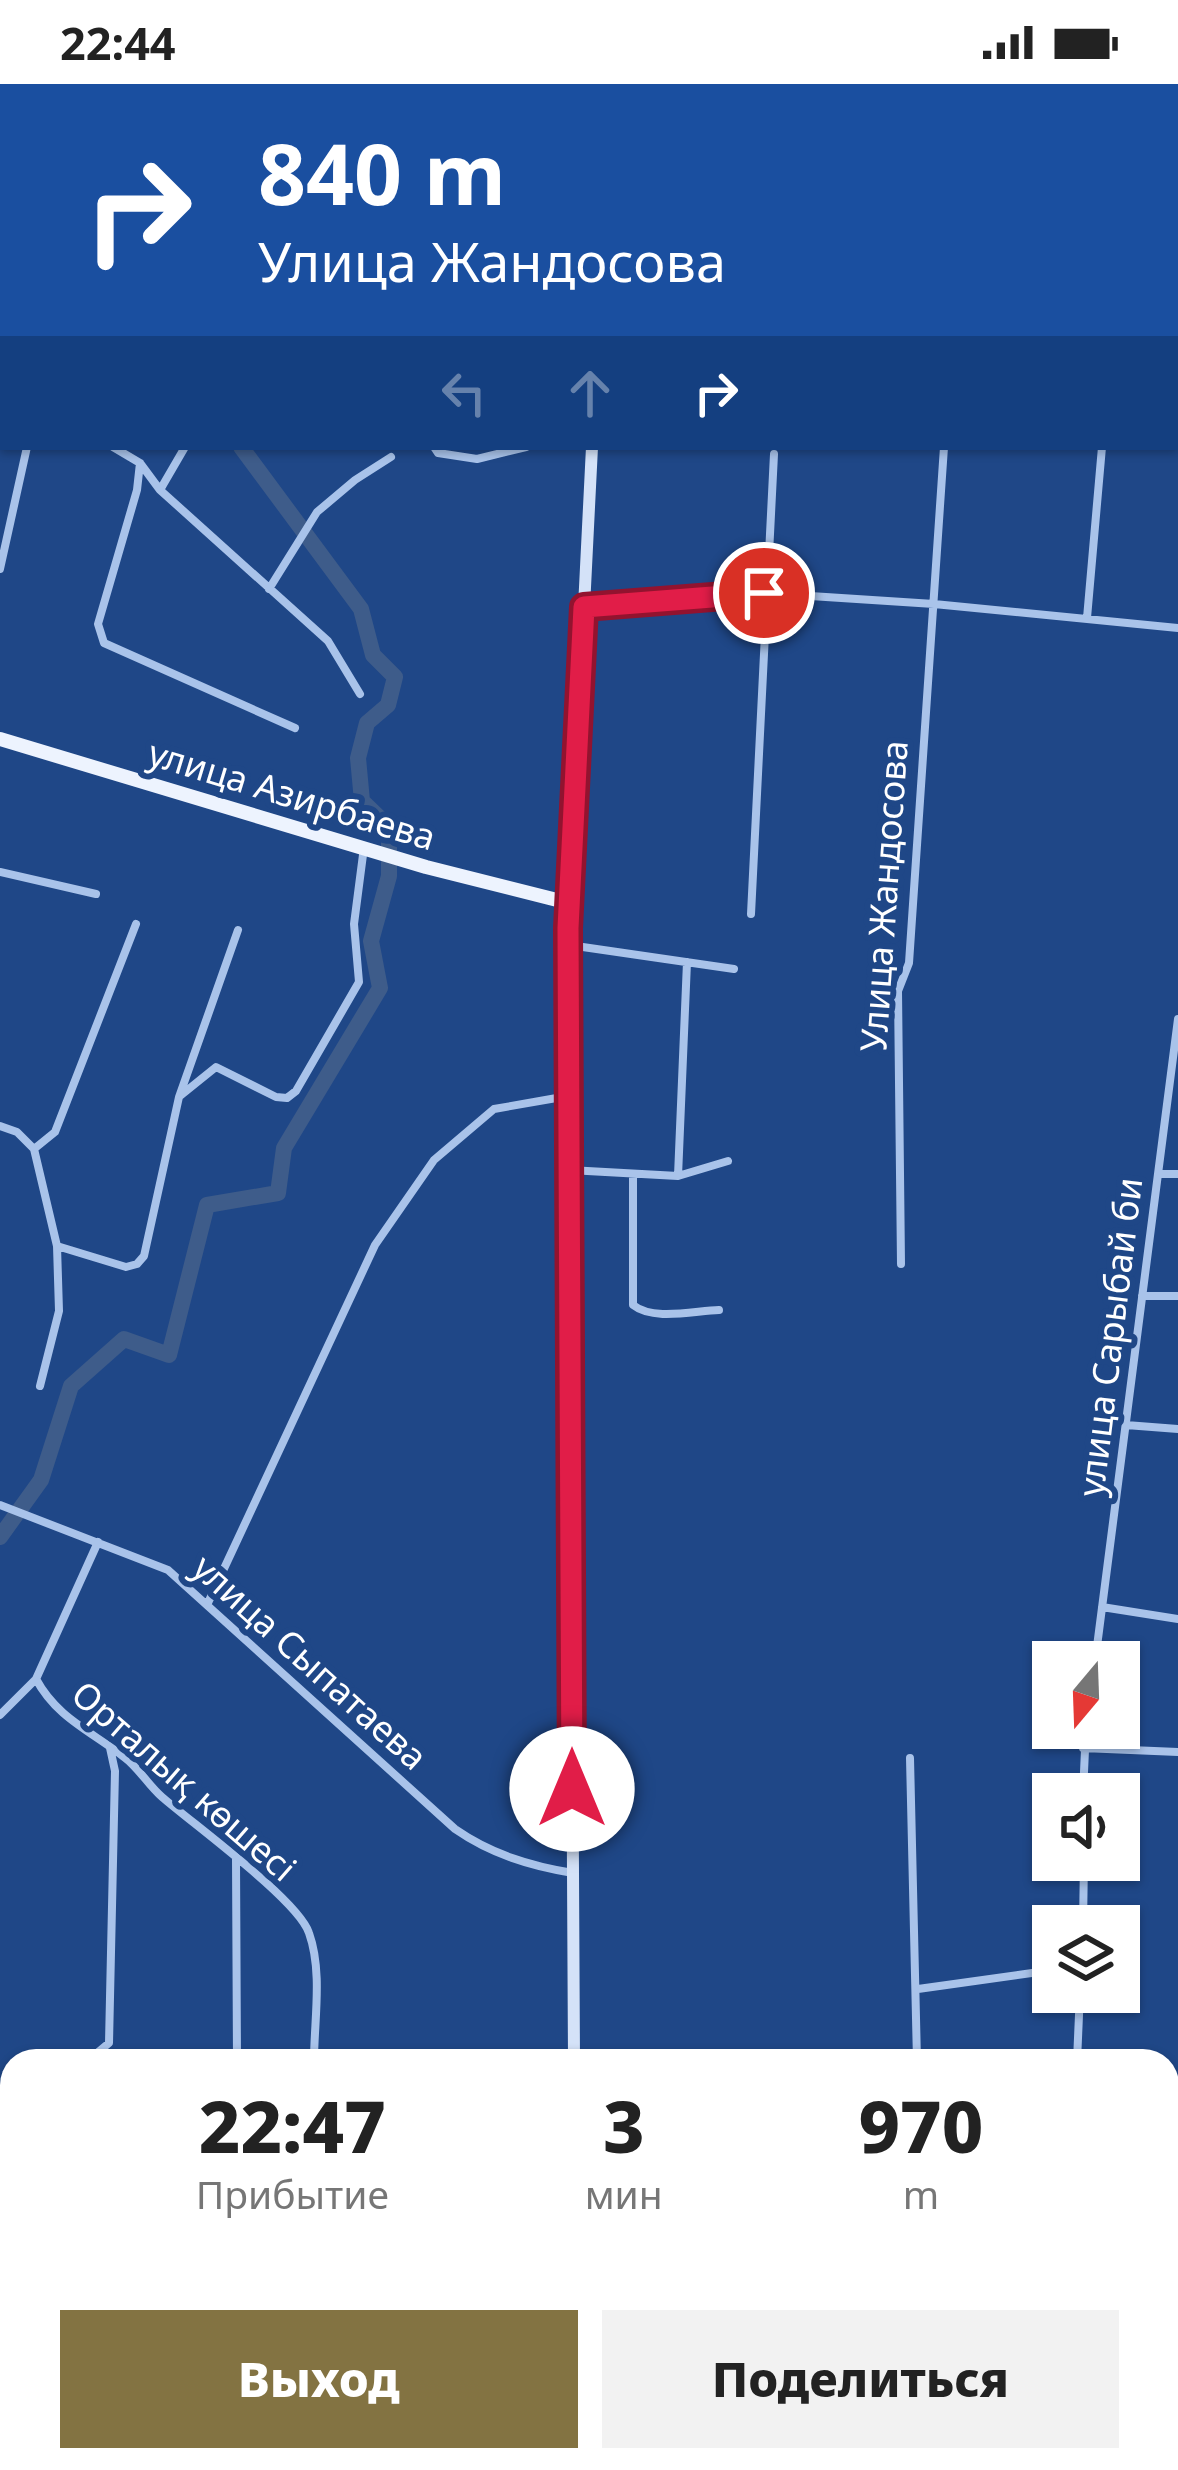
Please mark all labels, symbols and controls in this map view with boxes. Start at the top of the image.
text: 22:44 [60,12,176,73]
text: 840 m [258,115,506,230]
icon: right [60,132,216,288]
text: Улица Жандосова [258,224,726,298]
icon: left [431,360,497,426]
icon: ahead [557,360,623,426]
icon: right [683,360,749,426]
pin [713,542,815,644]
icon: arrive [731,560,797,626]
street label: улица Азирбаева [143,728,442,861]
street label: Улица Жандосова [848,739,919,1053]
street label: улица Сарыбай би [1066,1175,1153,1499]
street label: улица Сыпатаева [182,1543,438,1780]
north arrow [1032,1641,1140,1749]
map controls [1032,1641,1140,2013]
street label: Орталық көшесі [62,1669,307,1892]
position arrow [509,1726,635,1852]
button: sound [1032,1773,1140,1881]
button: layers [1032,1905,1140,2013]
text: 22:47 [199,2076,386,2174]
text: 3 [603,2076,645,2174]
text: 970 [858,2076,983,2174]
text: Прибытие [196,2167,389,2220]
text: мин [585,2167,663,2220]
text: m [903,2167,939,2220]
button: Выход [60,2310,578,2448]
button: Поделиться [602,2310,1119,2448]

